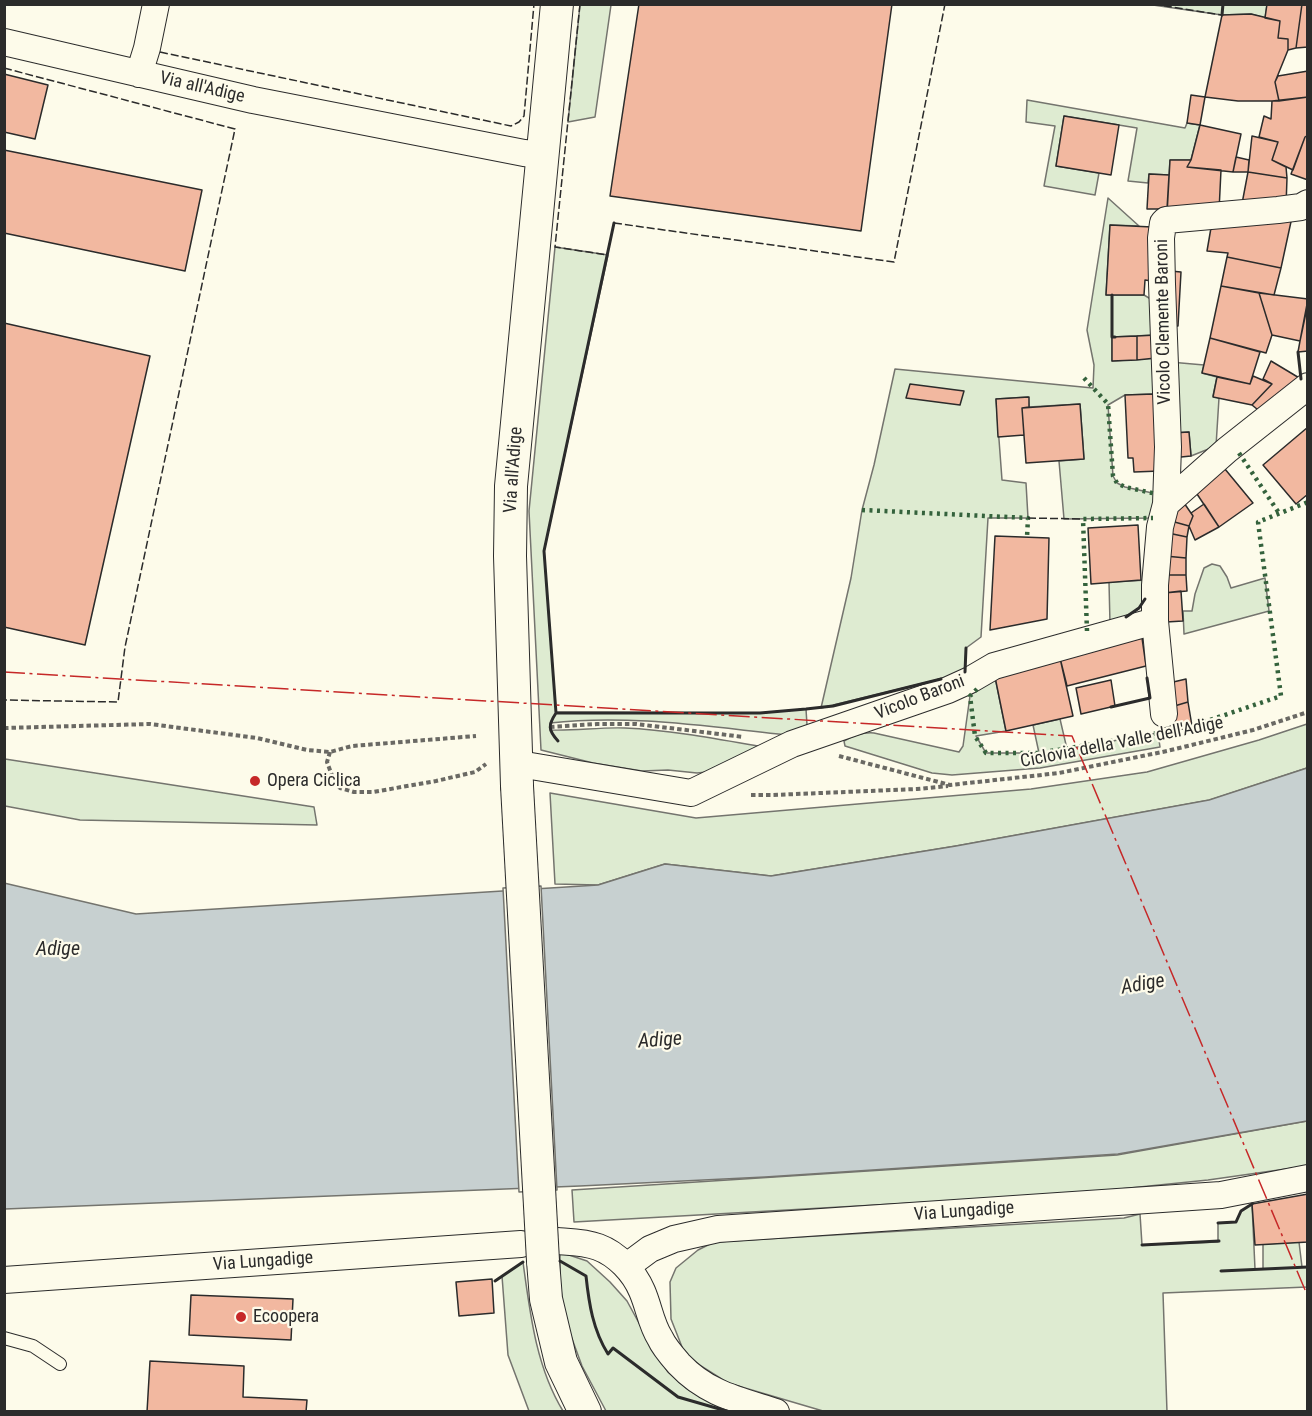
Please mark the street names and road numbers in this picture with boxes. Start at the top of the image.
street label: Via all'Adige [157,68,247,108]
street label: Vicolo Clemente Baroni [1152,239,1176,405]
street label: Via all'Adige [500,426,528,514]
street label: Vicolo Baroni [872,671,968,725]
street label: Ciclovia della Valle dell'Adige [1019,713,1225,773]
street label: Via Lungadige [913,1198,1015,1226]
street label: Via Lungadige [212,1248,314,1276]

